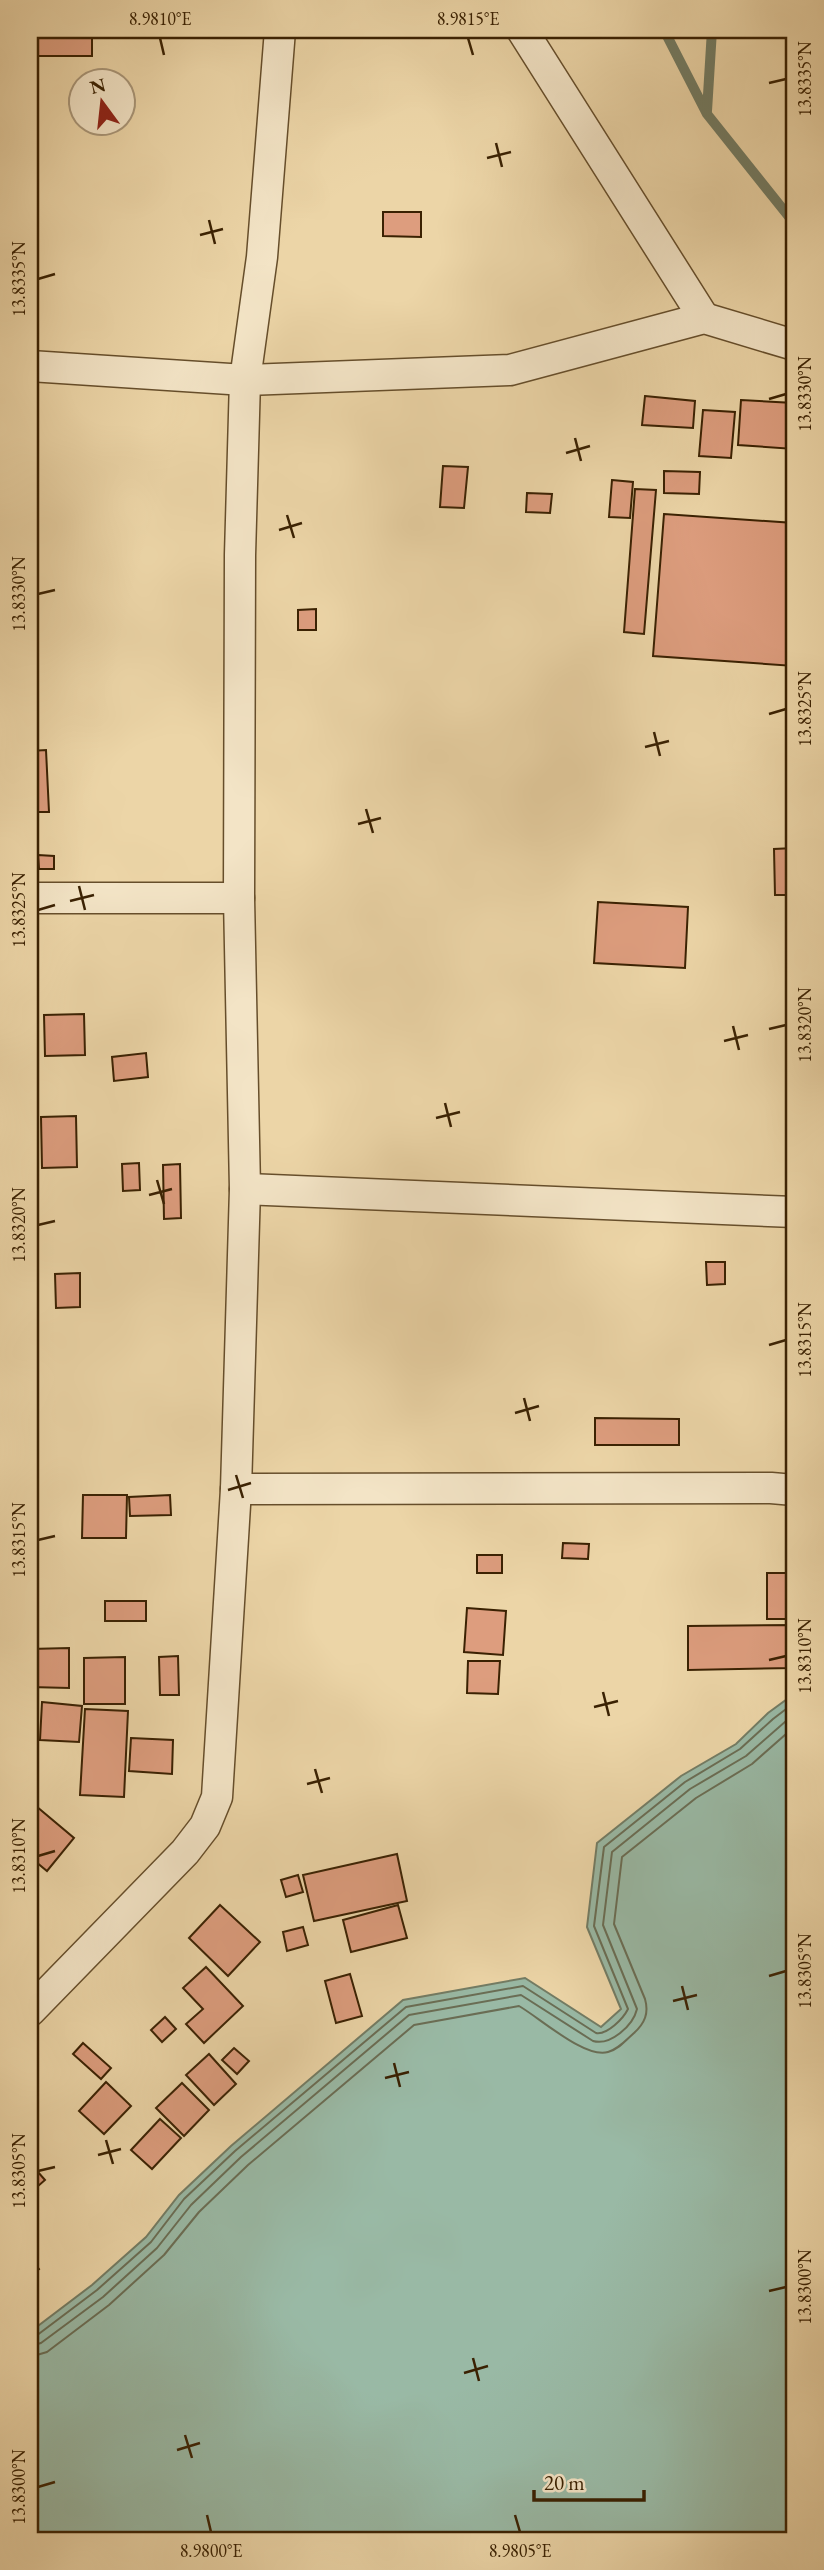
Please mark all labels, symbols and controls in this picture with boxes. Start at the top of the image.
text: 8.9810°E [129,7,191,30]
text: 8.9815°E [437,7,499,30]
text: 13.8335°N [793,41,816,117]
north arrow [66,66,136,136]
text: N [87,72,109,100]
text: 13.8335°N [7,241,30,317]
text: 13.8330°N [793,356,816,432]
text: 13.8330°N [7,556,30,632]
text: 13.8325°N [793,671,816,747]
text: 13.8325°N [7,872,30,948]
text: 13.8320°N [793,987,816,1063]
text: 13.8320°N [7,1187,30,1263]
text: 13.8315°N [793,1302,816,1378]
text: 13.8315°N [7,1502,30,1578]
text: 13.8310°N [793,1618,816,1694]
text: 13.8310°N [7,1818,30,1894]
text: 13.8305°N [793,1933,816,2009]
text: 13.8305°N [7,2133,30,2209]
text: 13.8300°N [793,2249,816,2325]
text: 13.8300°N [7,2449,30,2525]
scale bar [534,2458,644,2502]
text: 20 m [544,2469,585,2496]
text: 8.9800°E [180,2539,242,2562]
text: 8.9805°E [489,2539,551,2562]

